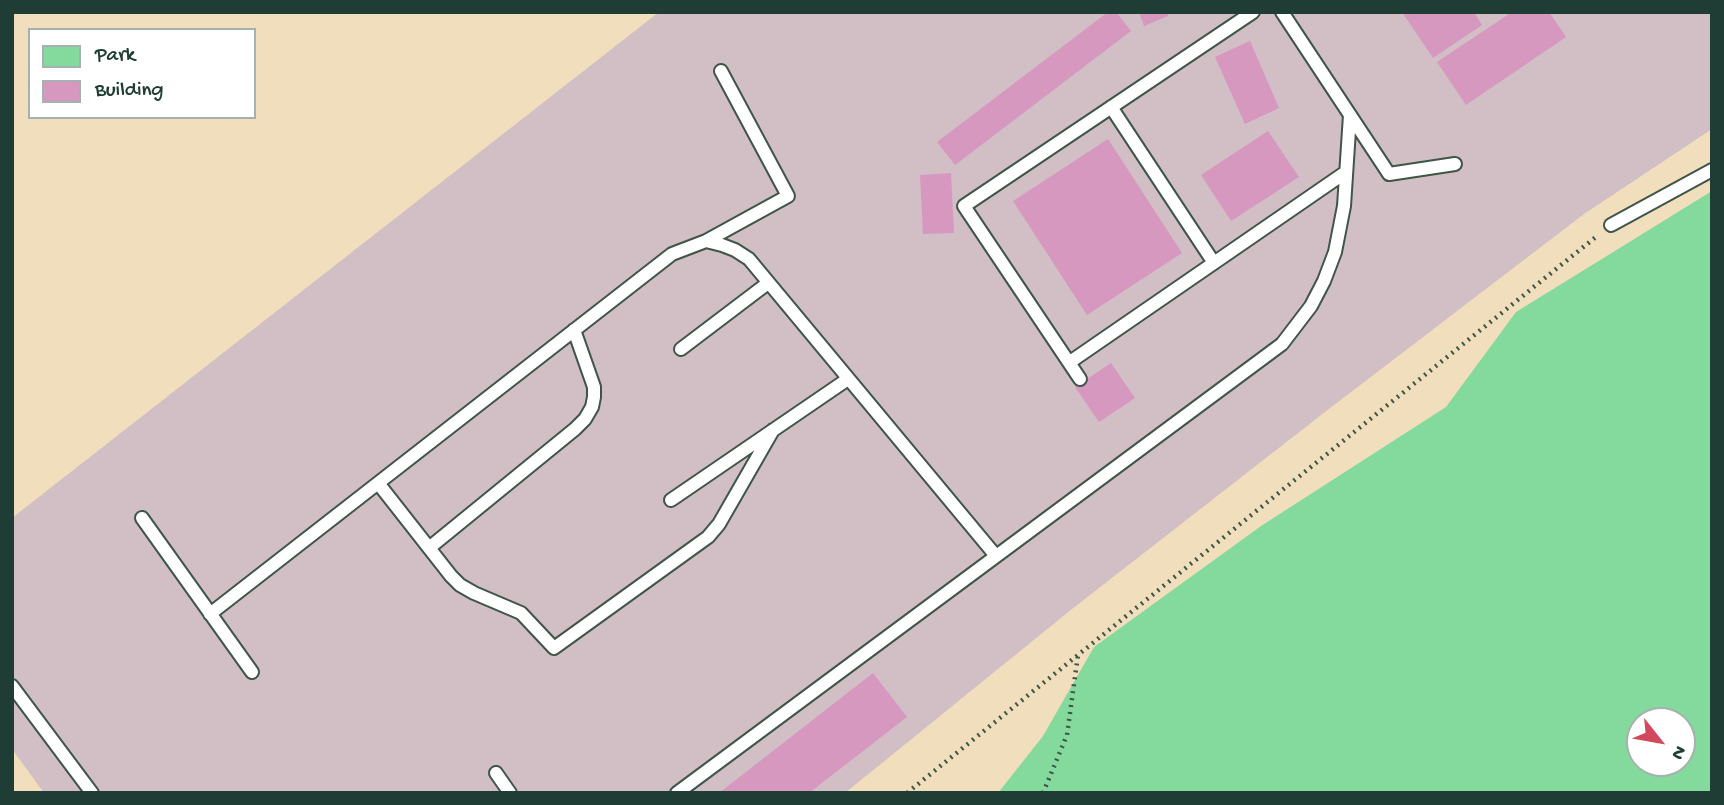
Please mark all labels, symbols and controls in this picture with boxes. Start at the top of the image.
legend [28,28,256,119]
text: Park [95,44,135,69]
text: Building [95,79,164,104]
north arrow [1626,707,1696,777]
text: N [1665,741,1691,763]

